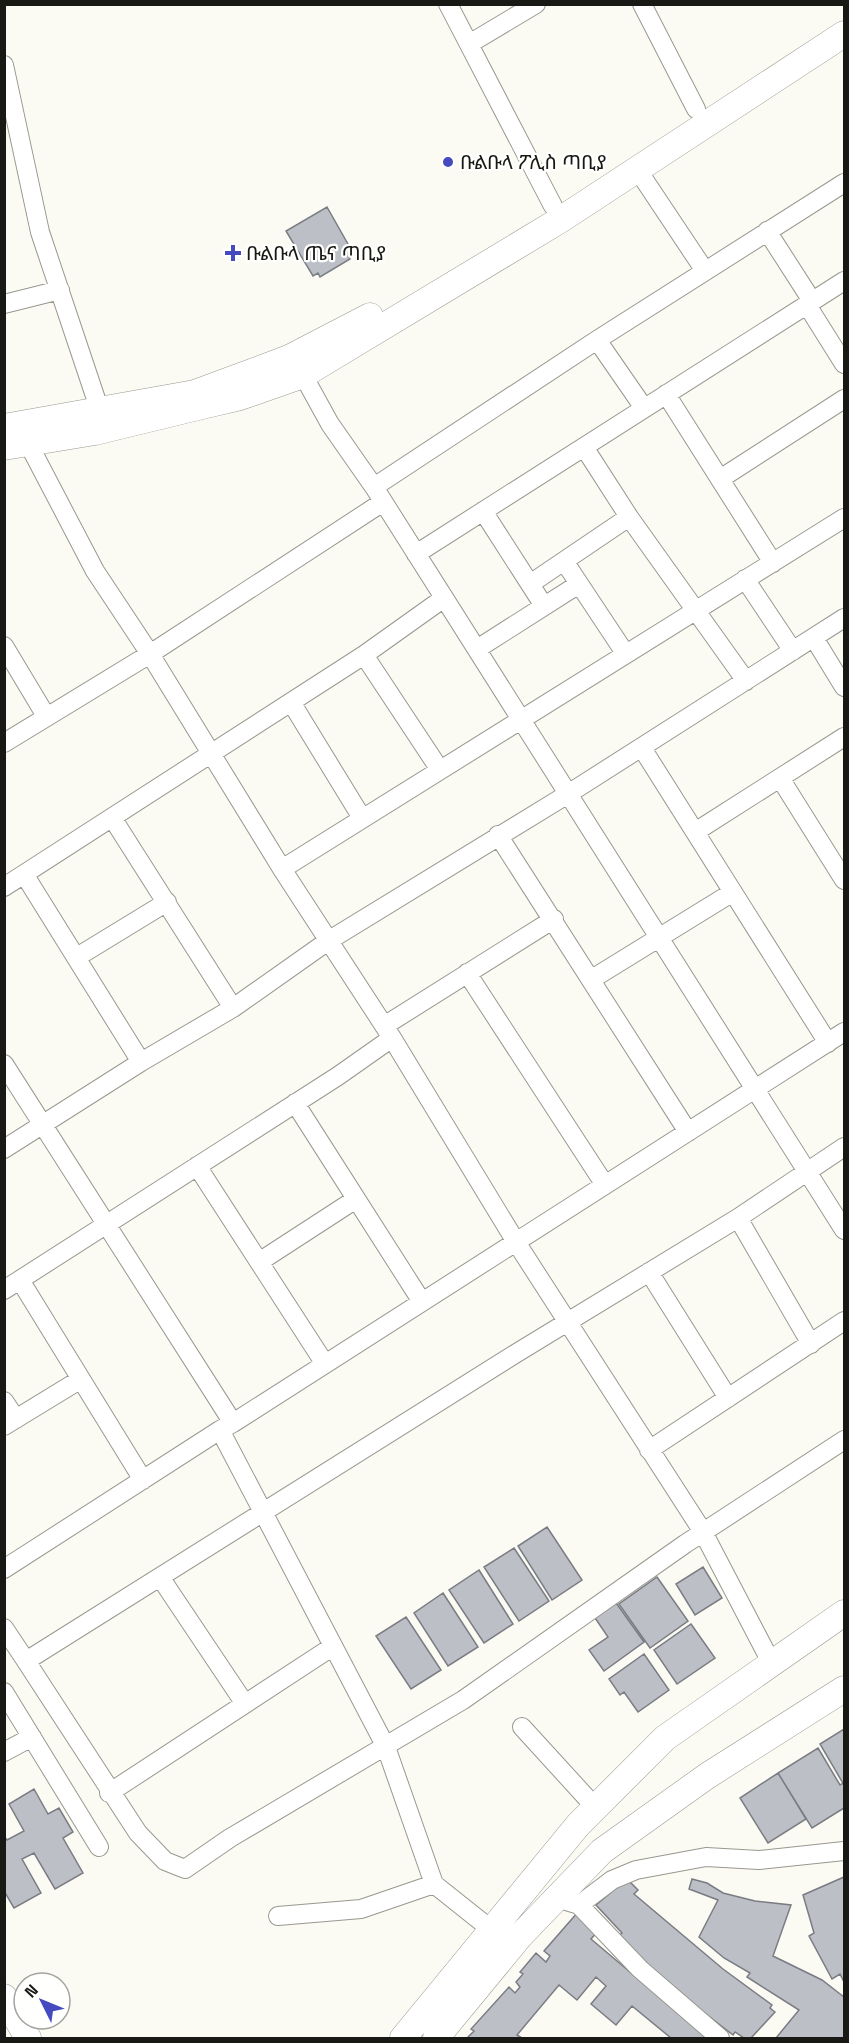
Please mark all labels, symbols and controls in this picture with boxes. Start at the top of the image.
place label: ቡልቡላ ፖሊስ ጣቢያ [460,149,606,175]
marker: ቡልቡላ ፖሊስ ጣቢያ [441,155,455,169]
place label: ቡልቡላ ጤና ጣቢያ [246,240,386,266]
marker: ቡልቡላ ጤና ጣቢያ [224,244,242,262]
north arrow [12,1971,72,2031]
text: N [20,1980,43,2002]

